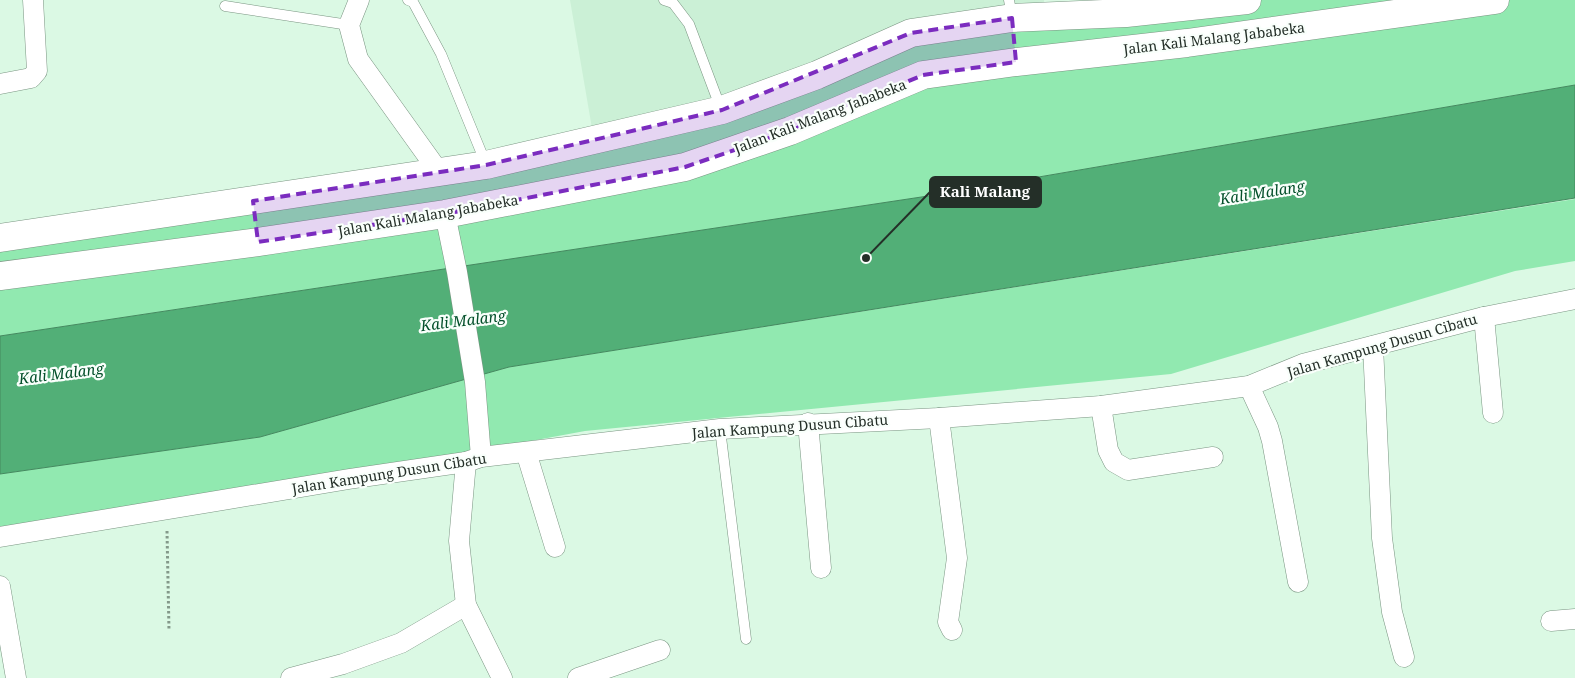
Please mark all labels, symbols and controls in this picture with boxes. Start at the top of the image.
street label: Jalan Kali Malang Jababeka [1121,17,1306,59]
street label: Jalan Kali Malang Jababeka [730,74,909,158]
water label: Kali Malang [1217,175,1306,209]
callout: Kali Malang [930,177,1041,207]
text: Kali Malang [940,181,1031,201]
street label: Jalan Kali Malang Jababeka [335,190,520,240]
water label: Kali Malang [418,305,507,335]
street label: Jalan Kampung Dusun Cibatu [1284,309,1479,382]
water label: Kali Malang [16,358,105,388]
street label: Jalan Kampung Dusun Cibatu [690,410,889,442]
street label: Jalan Kampung Dusun Cibatu [289,448,488,498]

